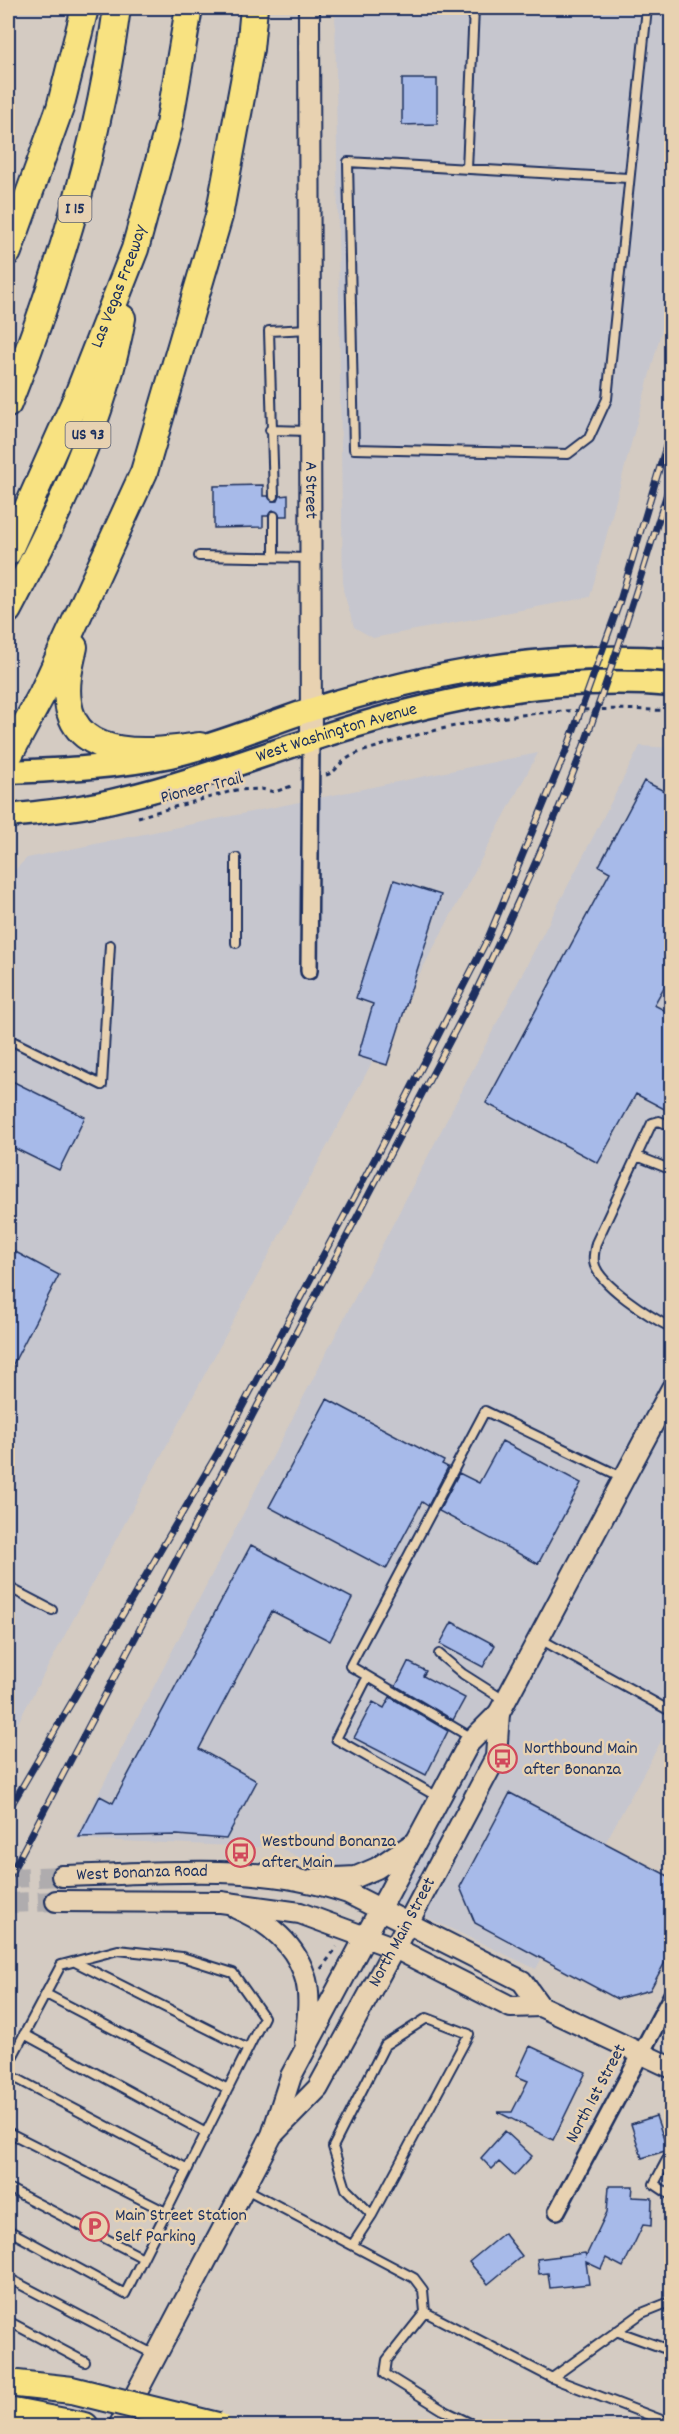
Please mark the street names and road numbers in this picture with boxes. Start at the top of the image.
road number: I 15 [58,196,92,222]
street label: Las Vegas Freeway [85,221,154,352]
road number: US 93 [66,422,110,448]
street label: A Street [298,461,323,519]
street label: West Washington Avenue [253,697,420,770]
street label: Pioneer Trail [158,766,247,811]
street label: West Bonanza Road [76,1859,208,1888]
street label: North Main Street [363,1873,442,1992]
street label: North 1st Street [560,2040,634,2148]

